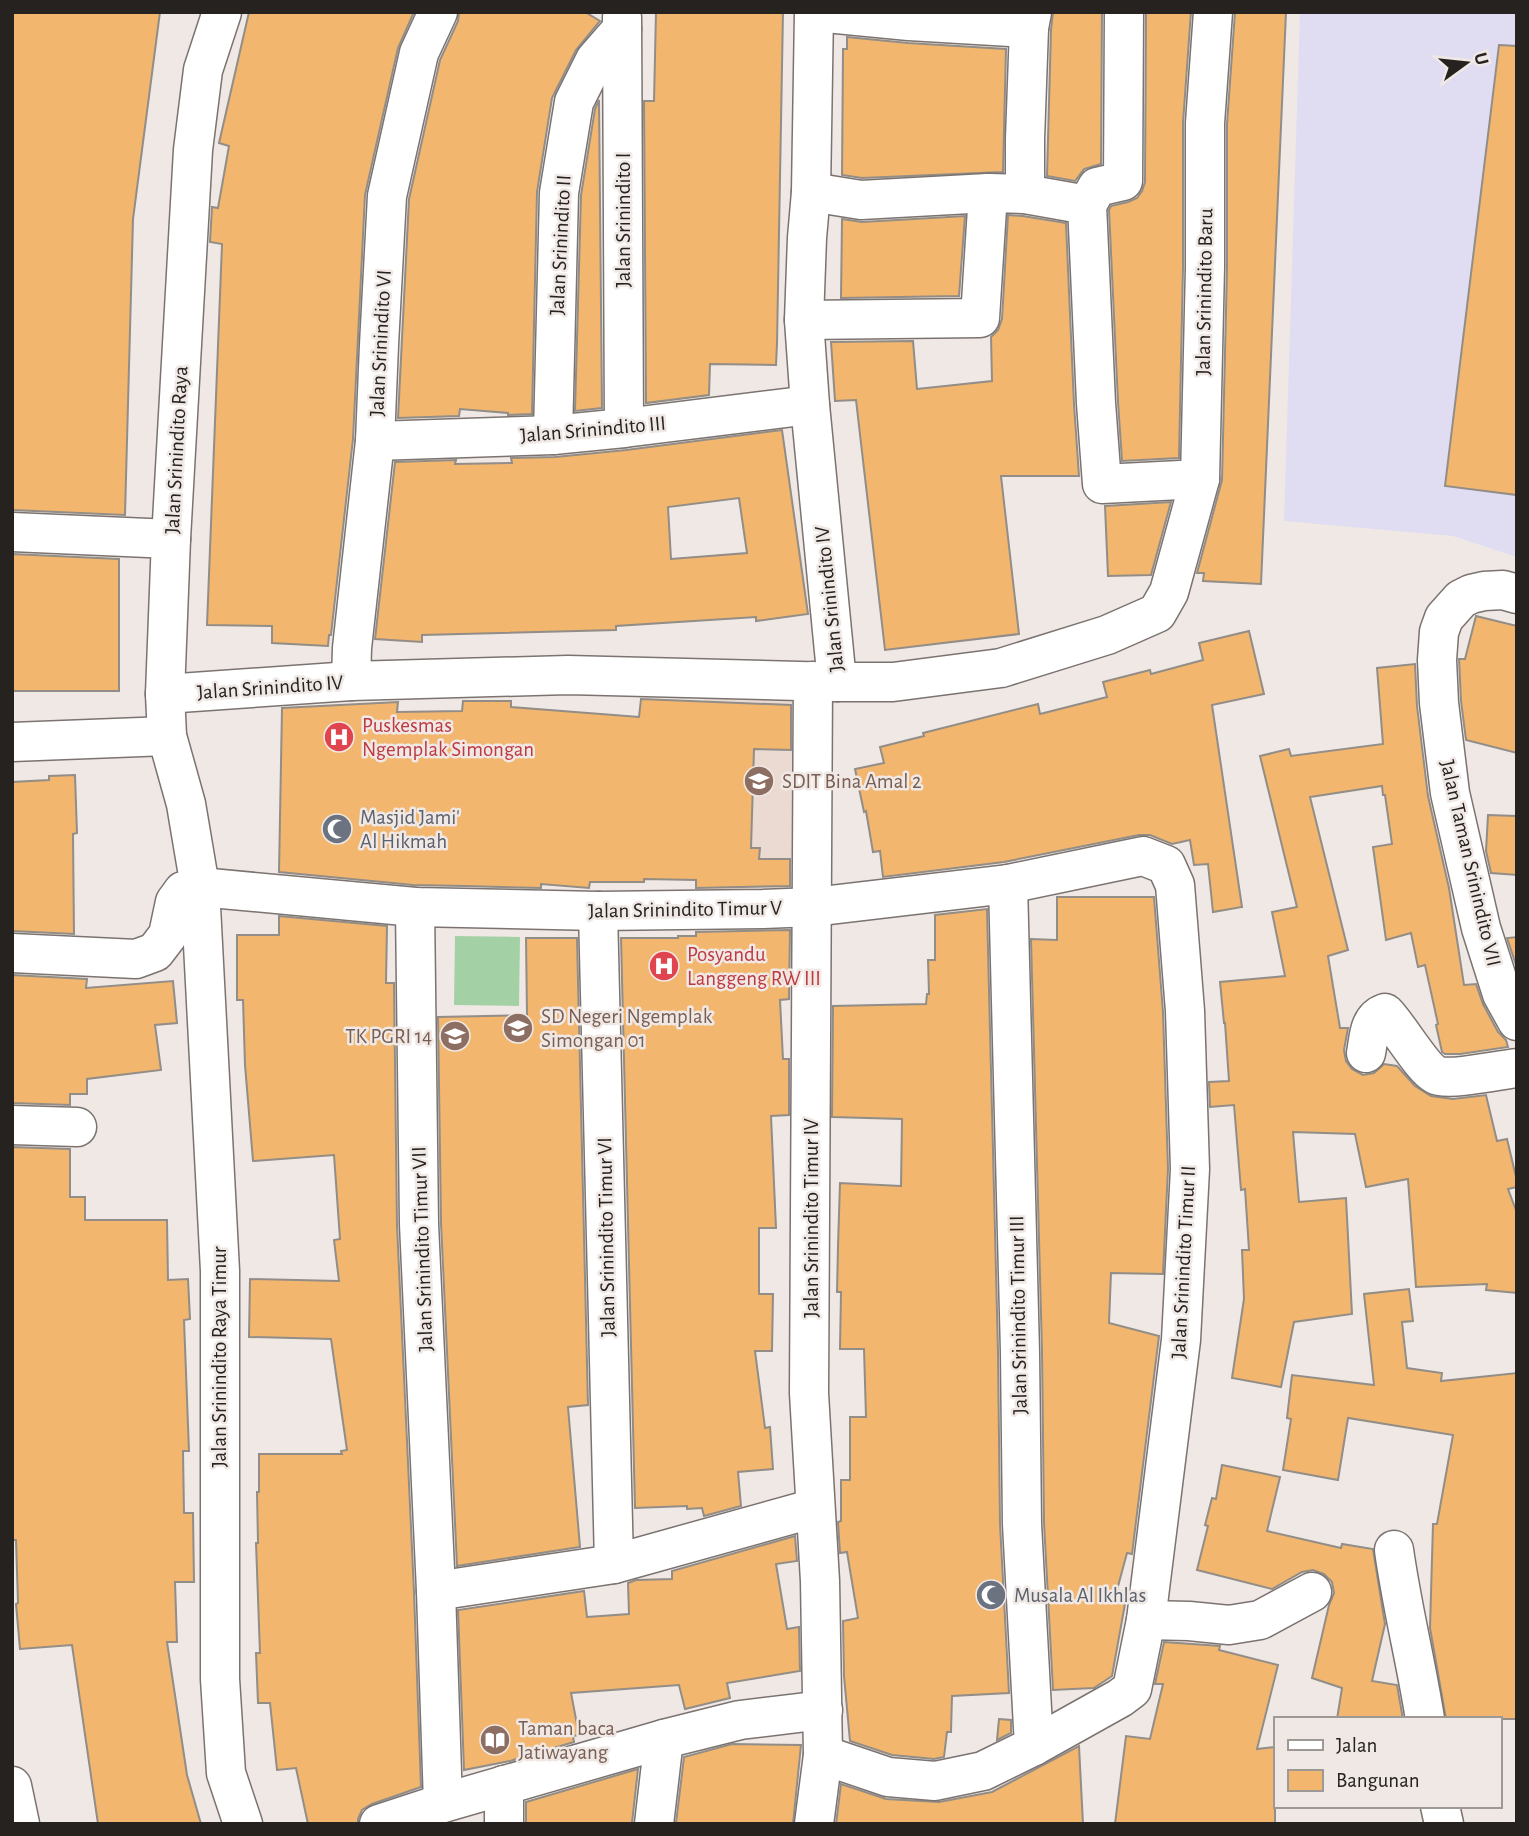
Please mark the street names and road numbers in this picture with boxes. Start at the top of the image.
street label: Jalan Srinindito I [613,153,634,287]
street label: Jalan Srinindito II [546,174,575,316]
street label: Jalan Srinindito Baru [1193,208,1216,376]
street label: Jalan Srinindito VI [366,269,395,417]
street label: Jalan Srinindito Raya [162,365,191,535]
street label: Jalan Srinindito III [519,413,667,446]
street label: Jalan Srinindito IV [811,525,848,673]
street label: Jalan Srinindito IV [196,672,344,703]
street label: Jalan Taman Srinindito VII [1437,758,1505,968]
street label: Jalan Srinindito Timur V [588,897,782,922]
street label: Jalan Srinindito Timur IV [801,1118,822,1318]
street label: Jalan Srinindito Timur VI [594,1137,619,1337]
street label: Jalan Srinindito Timur VII [408,1146,437,1352]
street label: Jalan Srinindito Timur II [1168,1165,1199,1359]
street label: Jalan Srinindito Timur III [1006,1215,1031,1415]
street label: Jalan Srinindito Raya Timur [209,1246,230,1468]

